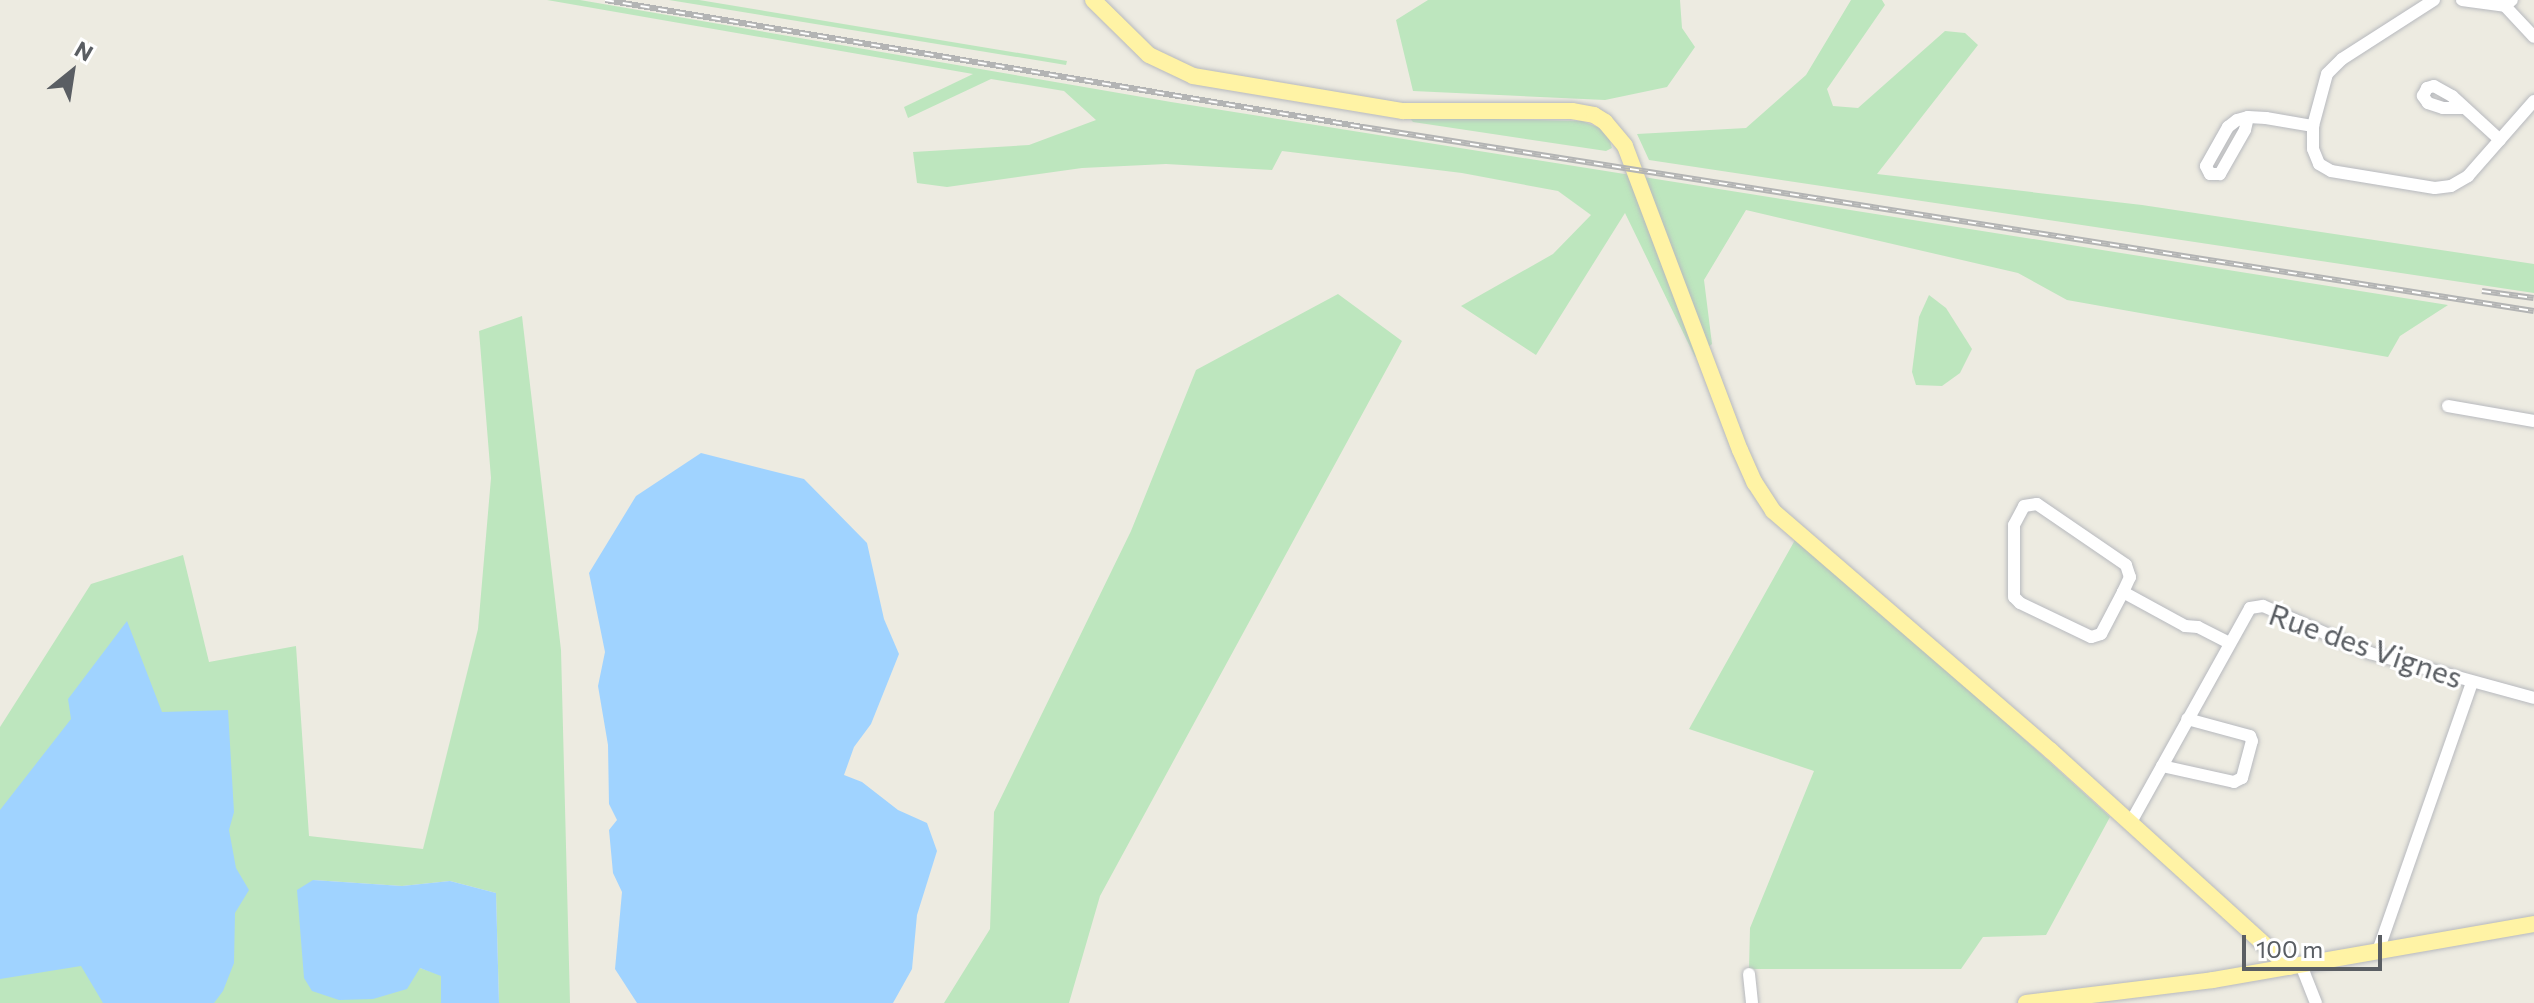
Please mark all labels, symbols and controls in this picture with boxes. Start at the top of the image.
north arrow [32,32,112,112]
text: N [70,35,98,67]
street label: Rue des Vignes [2265,595,2467,695]
scale bar [2246,919,2386,969]
text: 100 m [2256,934,2323,963]

